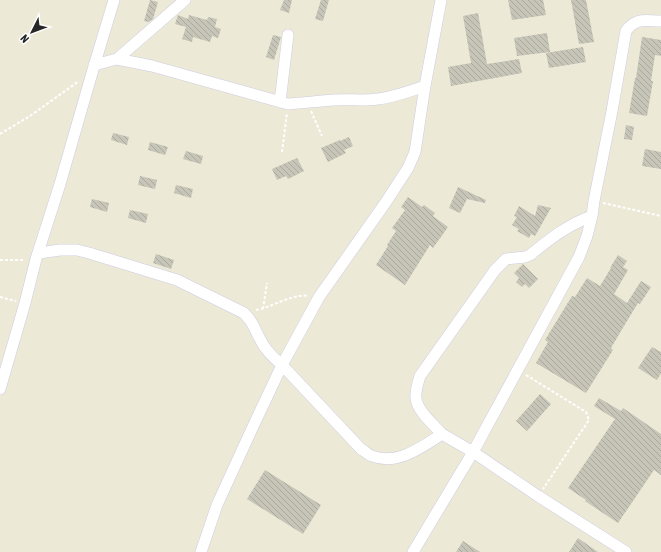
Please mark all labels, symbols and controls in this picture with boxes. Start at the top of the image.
north arrow [12,12,52,52]
text: N [18,32,31,45]

